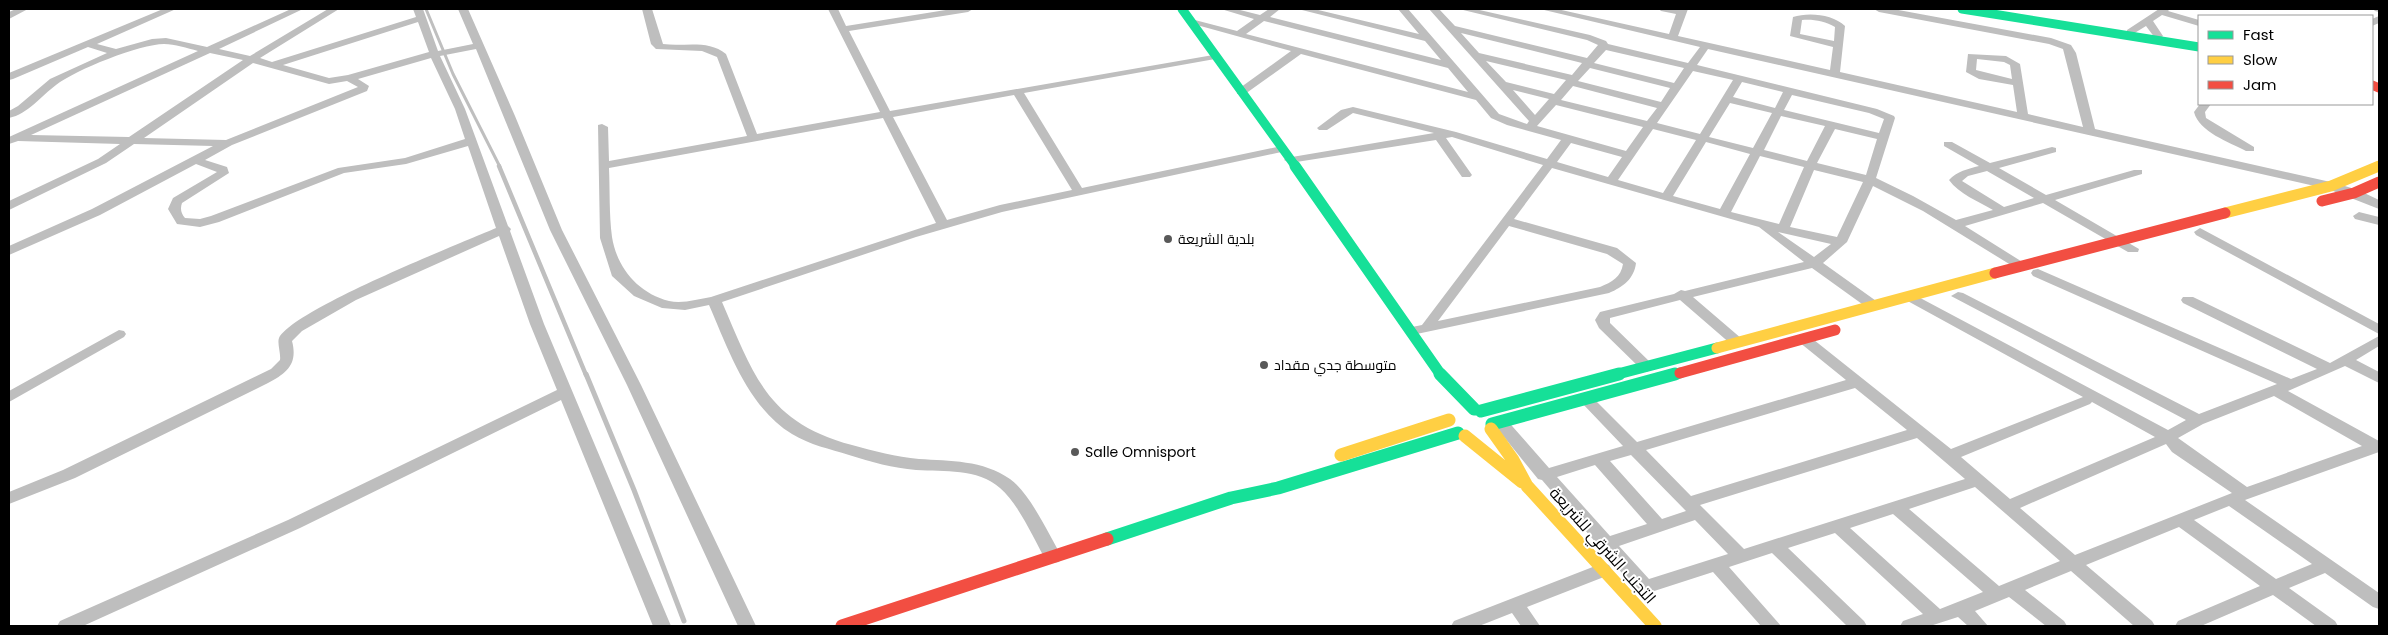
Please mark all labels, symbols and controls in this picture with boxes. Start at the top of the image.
legend [2198,15,2373,105]
text: Fast [2243,24,2274,45]
text: Slow [2243,49,2278,70]
text: Jam [2243,74,2277,95]
place label: بلدية الشريعة [1178,229,1255,249]
marker: بلدية الشريعة [1162,233,1174,245]
place label: متوسطة جدي مقداد [1274,355,1397,377]
marker: متوسطة جدي مقداد [1258,359,1270,371]
place label: Salle Omnisport [1085,442,1196,462]
marker: Salle Omnisport [1069,446,1081,458]
street label: التجنب الشرقي للشريعة [1543,482,1661,610]

